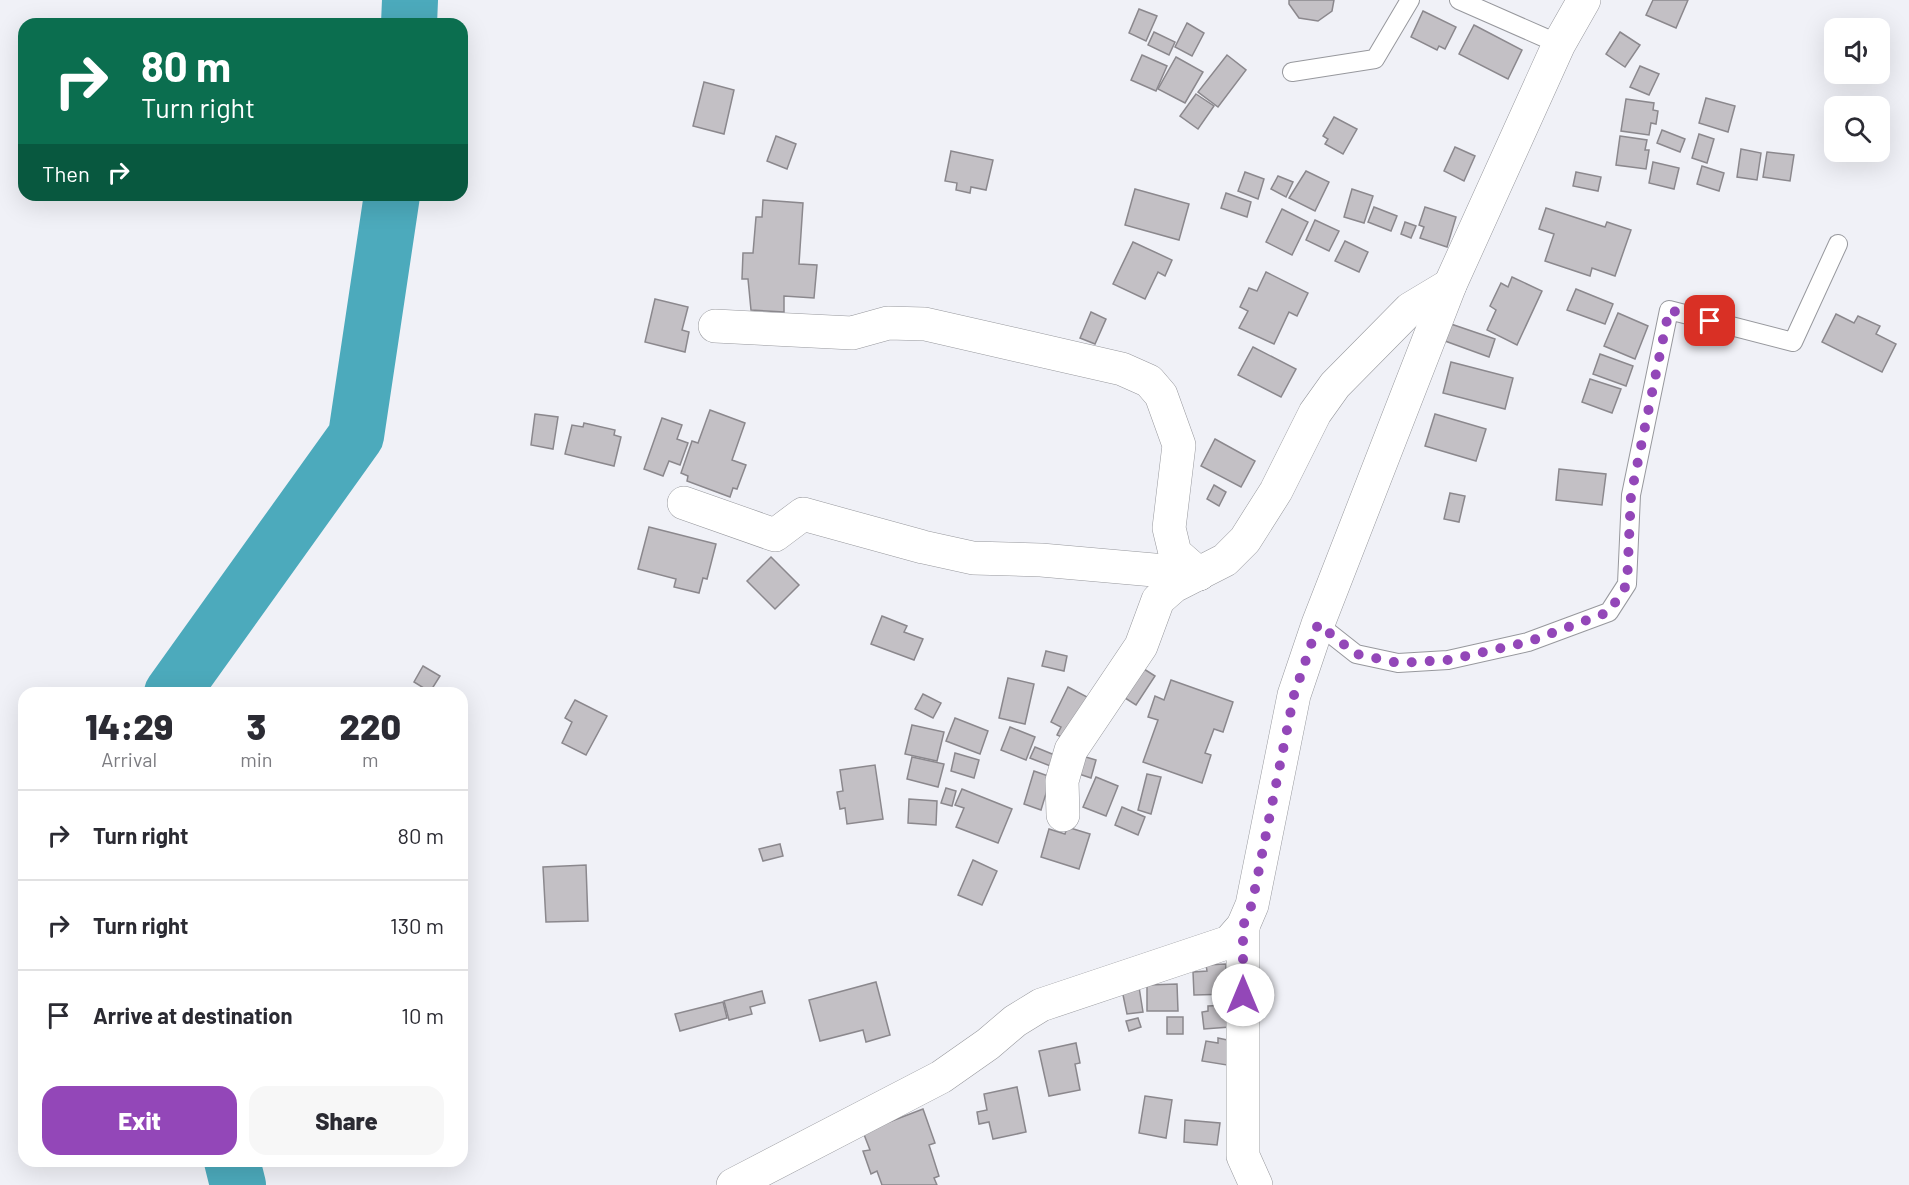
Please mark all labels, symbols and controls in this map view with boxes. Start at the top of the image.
map controls [1824,18,1890,162]
button: sound [1824,18,1890,84]
text: 80 m [141,40,231,90]
icon: right [42,42,120,120]
text: Turn right [141,91,255,123]
button: search [1824,96,1890,162]
icon: right [102,156,135,189]
text: Then [42,160,90,186]
pin [1684,295,1735,346]
icon: arrive [1693,304,1726,337]
text: 14:29 [85,704,173,747]
text: 3 [247,704,266,747]
text: 220 [340,704,401,747]
text: Arrival [101,747,157,771]
text: min [240,747,273,771]
text: m [362,747,379,771]
icon: right [42,819,75,852]
text: Turn right [93,822,188,848]
text: 80 m [398,822,444,848]
icon: right [42,909,75,942]
text: Turn right [93,912,188,938]
text: 130 m [390,912,444,938]
position arrow [1211,963,1275,1027]
icon: arrive [42,999,75,1032]
text: Arrive at destination [93,1002,292,1028]
text: 10 m [401,1002,444,1028]
button: Exit [42,1086,237,1155]
button: Share [249,1086,444,1155]

